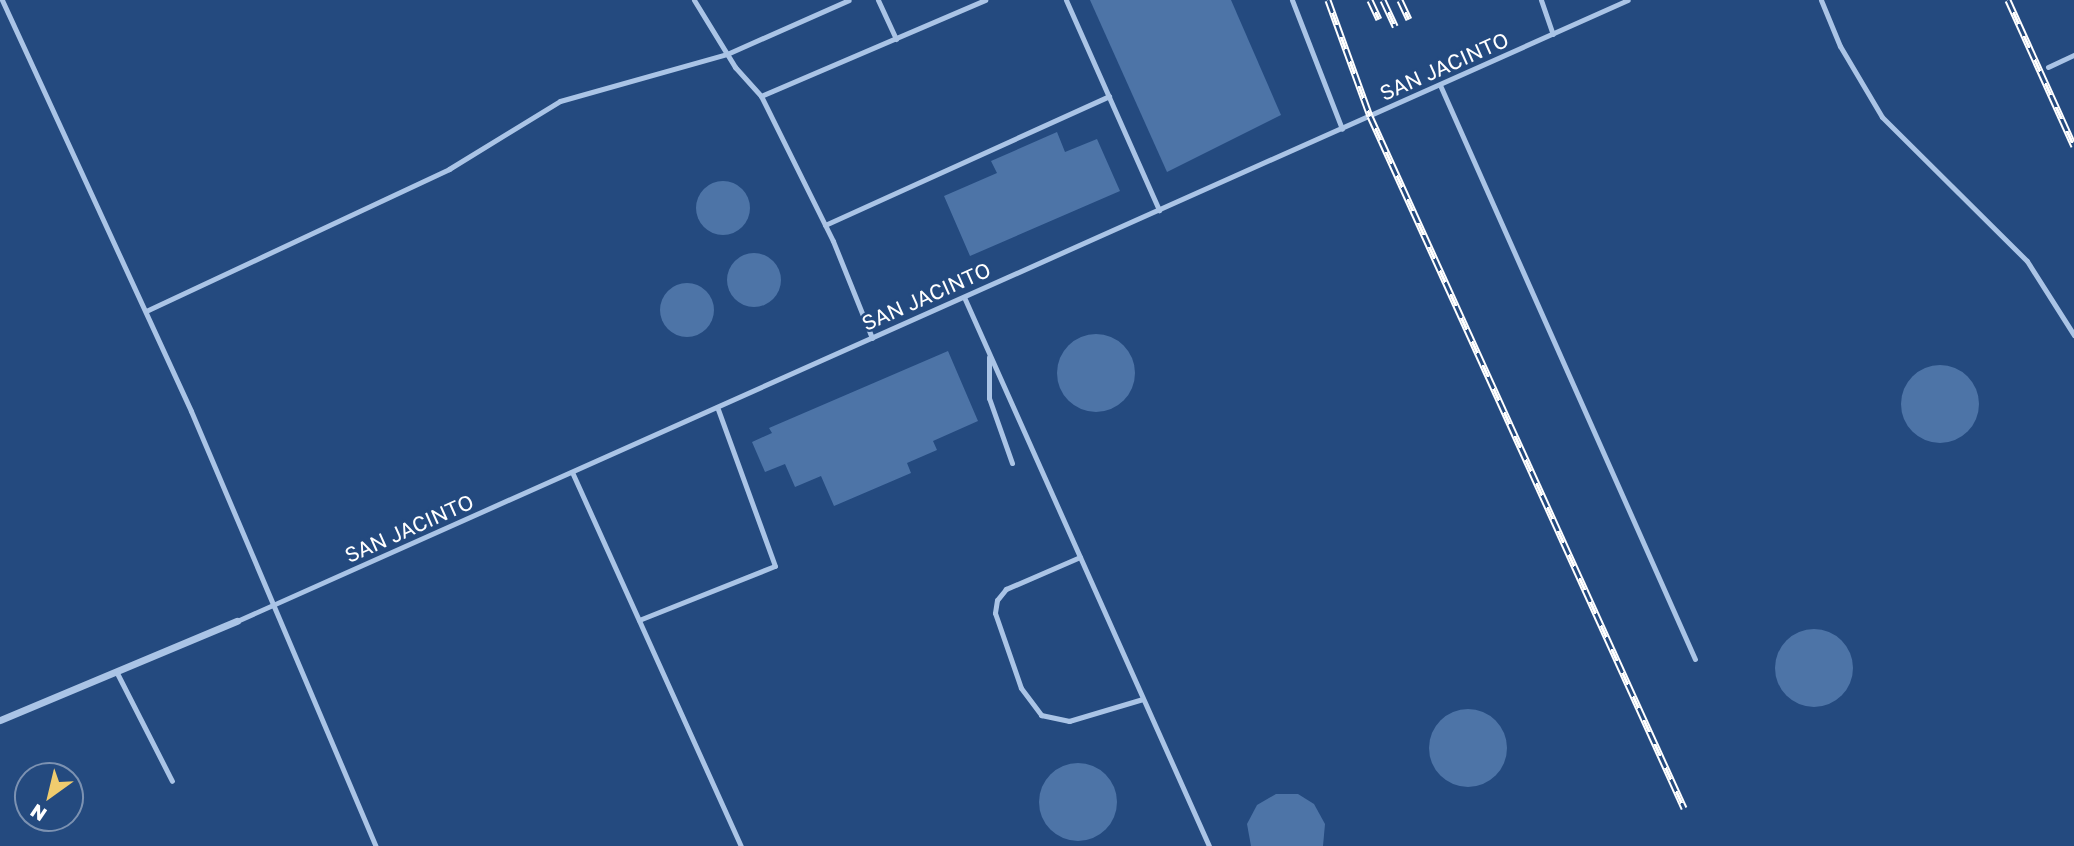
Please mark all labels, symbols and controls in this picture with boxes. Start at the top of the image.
street label: SAN JACINTO [1376,26,1512,106]
street label: SAN JACINTO [858,256,994,336]
street label: SAN JACINTO [341,488,477,568]
north arrow [14,762,84,832]
text: N [26,800,51,827]

